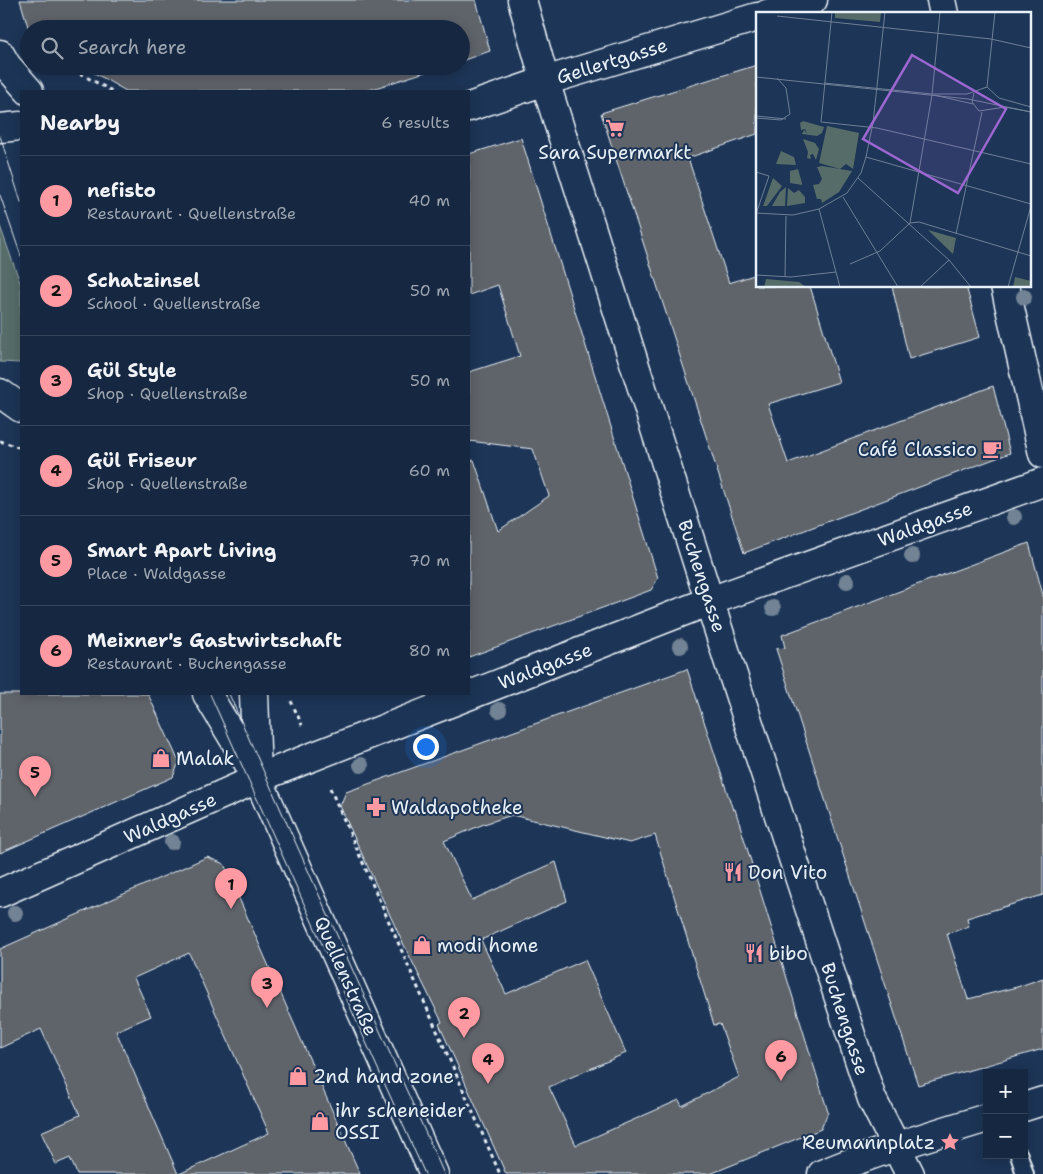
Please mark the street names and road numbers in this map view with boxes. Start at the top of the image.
street label: Gellertgasse [553,32,671,90]
street label: Waldgasse [874,495,976,553]
street label: Buchengasse [672,516,732,636]
street label: Waldgasse [494,637,596,695]
street label: Waldgasse [120,786,220,850]
street label: Quellenstraße [308,912,384,1040]
street label: Buchengasse [815,959,875,1079]

